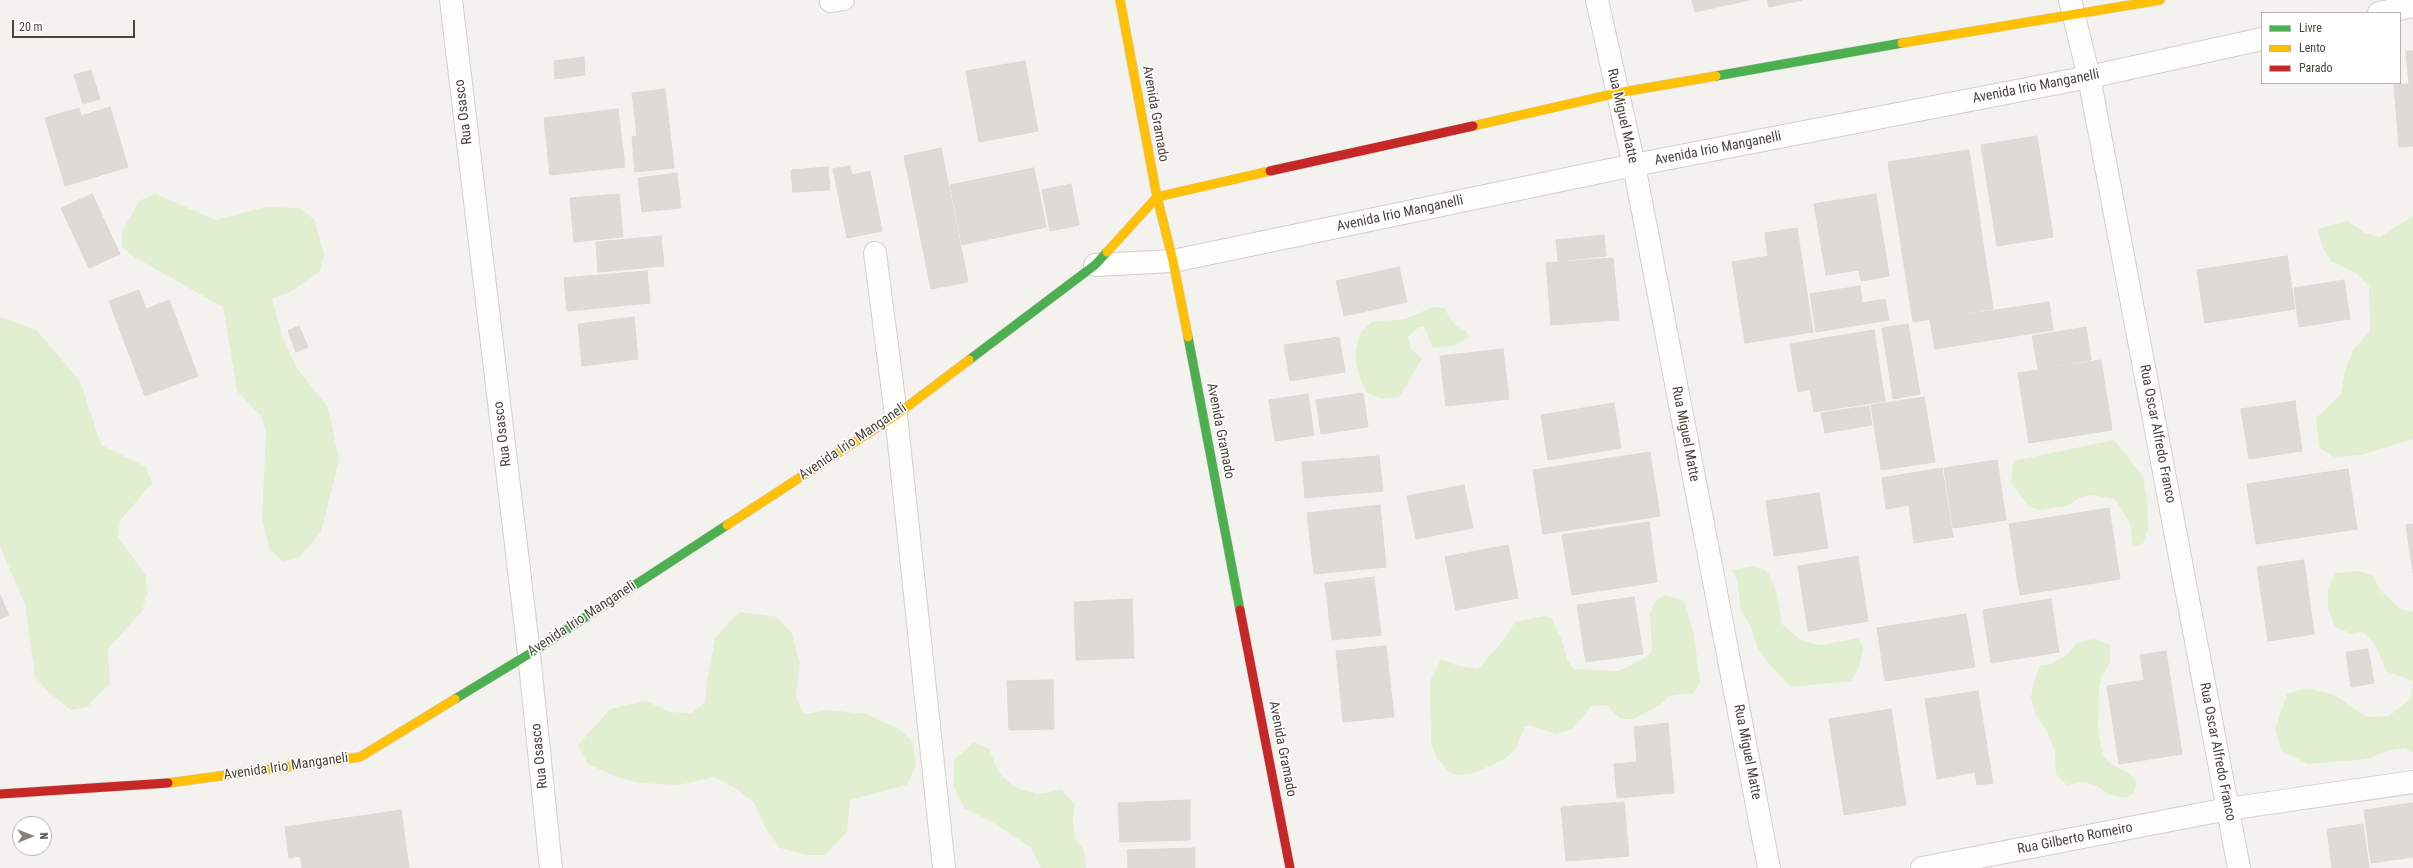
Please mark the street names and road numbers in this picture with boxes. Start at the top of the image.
street label: Avenida Gramado [1138,65,1172,163]
street label: Avenida Irio Manganelli [1971,66,2101,108]
street label: Rua Miguel Matte [1603,67,1641,165]
street label: Rua Osasco [452,78,476,146]
street label: Avenida Irio Manganelli [1653,128,1783,170]
street label: Avenida Irio Manganelli [1335,192,1465,236]
street label: Rua Oscar Alfredo Franco [2135,363,2179,505]
street label: Avenida Gramado [1202,382,1238,480]
street label: Rua Miguel Matte [1668,385,1702,483]
street label: Rua Osasco [491,400,515,468]
street label: Avenida Irio Manganeli [796,400,910,484]
street label: Avenida Irio Manganeli [525,578,639,660]
street label: Rua Oscar Alfredo Franco [2195,681,2239,823]
street label: Avenida Gramado [1264,700,1300,798]
street label: Rua Miguel Matte [1730,703,1764,801]
street label: Rua Osasco [528,723,552,789]
street label: Avenida Irio Manganeli [223,750,349,784]
street label: Rua Gilberto Romeiro [2016,820,2134,858]

